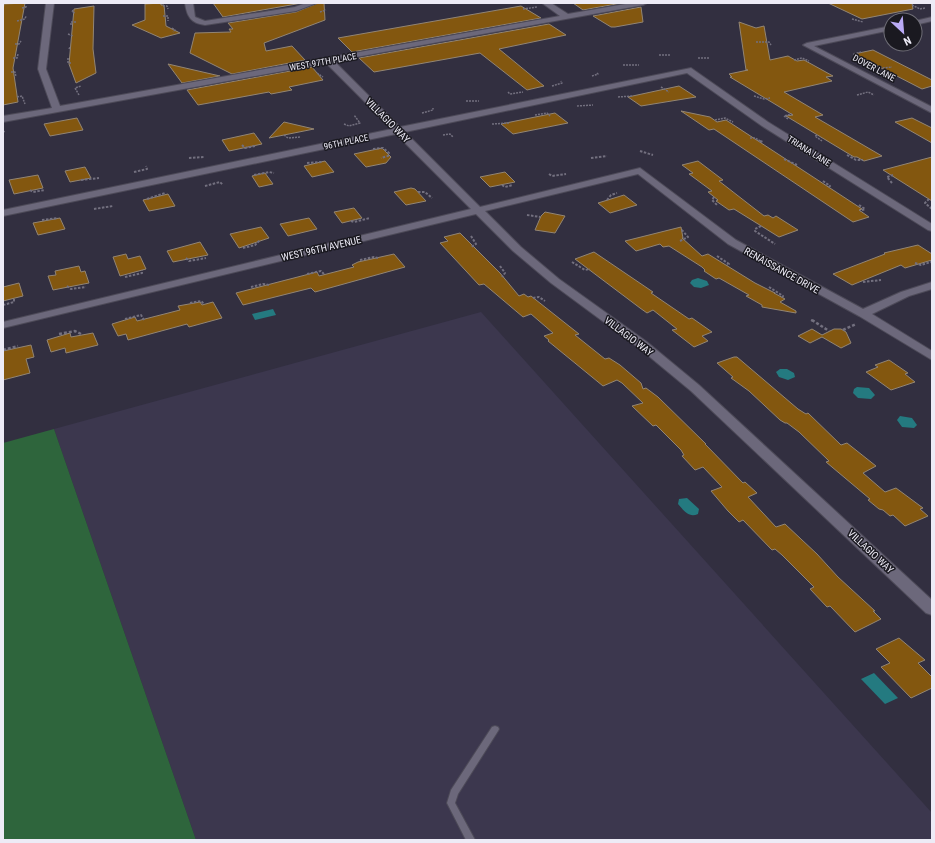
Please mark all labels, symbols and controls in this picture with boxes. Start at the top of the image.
north arrow [883,12,923,52]
text: N [901,33,913,48]
street label: WEST 97TH PLACE [289,51,358,73]
street label: DOVER LANE [851,53,897,84]
street label: VILLAGIO WAY [363,96,413,145]
street label: 96TH PLACE [323,132,370,152]
street label: TRIANA LANE [785,134,833,169]
street label: WEST 96TH AVENUE [280,234,362,263]
street label: RENAISSANCE DRIVE [742,245,821,296]
street label: VILLAGIO WAY [602,315,656,359]
street label: VILLAGIO WAY [846,528,896,576]

